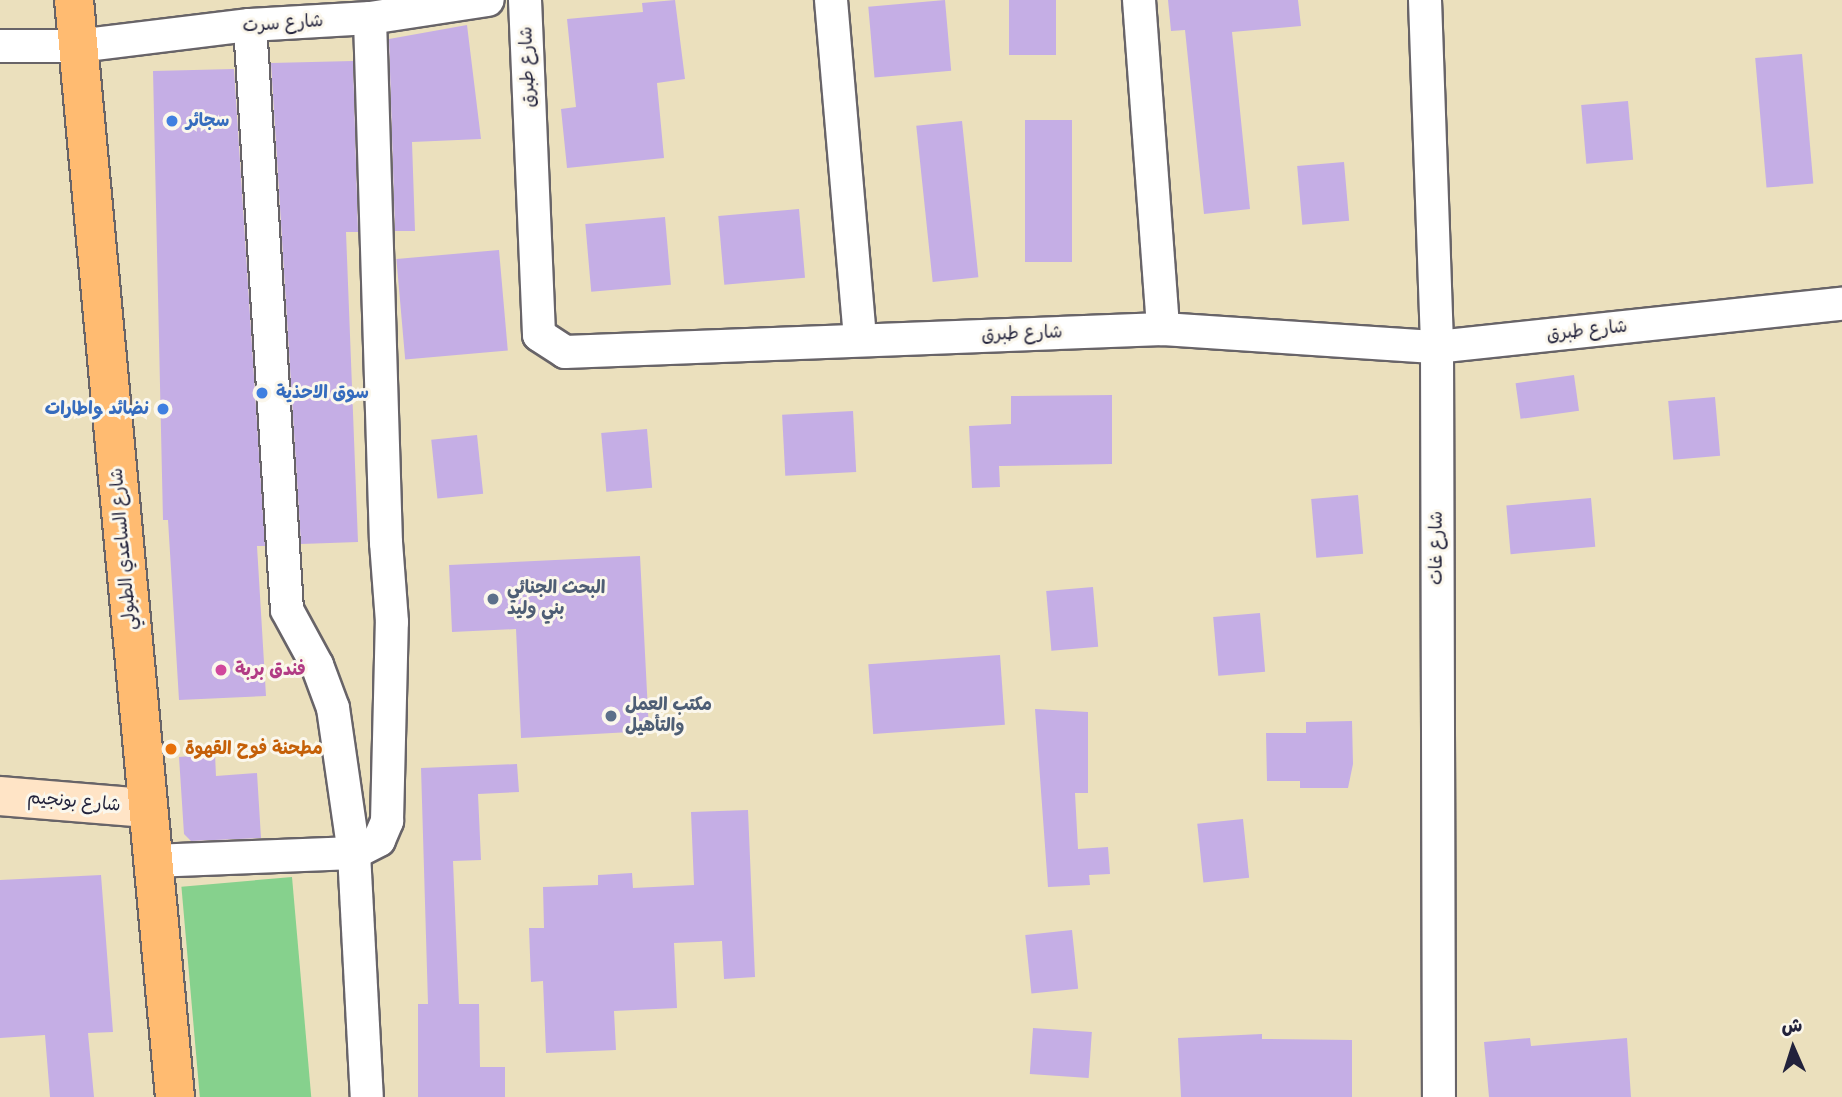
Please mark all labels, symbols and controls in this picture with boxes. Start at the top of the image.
street label: شارع سرت [242,10,324,38]
street label: شارع طبرق [516,26,540,108]
place label: سجائر [186,110,229,132]
marker: سجائر [164,113,180,129]
street label: شارع طبرق [1545,316,1629,346]
street label: شارع طبرق [981,322,1063,346]
place label: سوق الاحذية [276,382,369,404]
marker: سوق الاحذية [254,385,270,401]
place label: نضائد واطارات [45,398,149,420]
marker: نضائد واطارات [155,401,171,417]
street label: شارع الساعدي الطبولي [106,467,142,631]
street label: شارع غات [1426,511,1448,585]
place label: البحث الجنائي بني وليد [507,578,605,620]
marker: البحث الجنائي بني وليد [485,591,501,607]
place label: فندق بربة [235,659,306,681]
marker: فندق بربة [213,662,229,678]
place label: مكتب العمل والتأهيل [625,695,712,738]
marker: مكتب العمل والتأهيل [603,708,619,724]
place label: مطحنة فوح القهوة [185,738,323,760]
marker: مطحنة فوح القهوة [163,741,179,757]
street label: شارع بونجيم [27,787,121,817]
north arrow [1758,1013,1828,1083]
text: ش [1781,1014,1803,1039]

